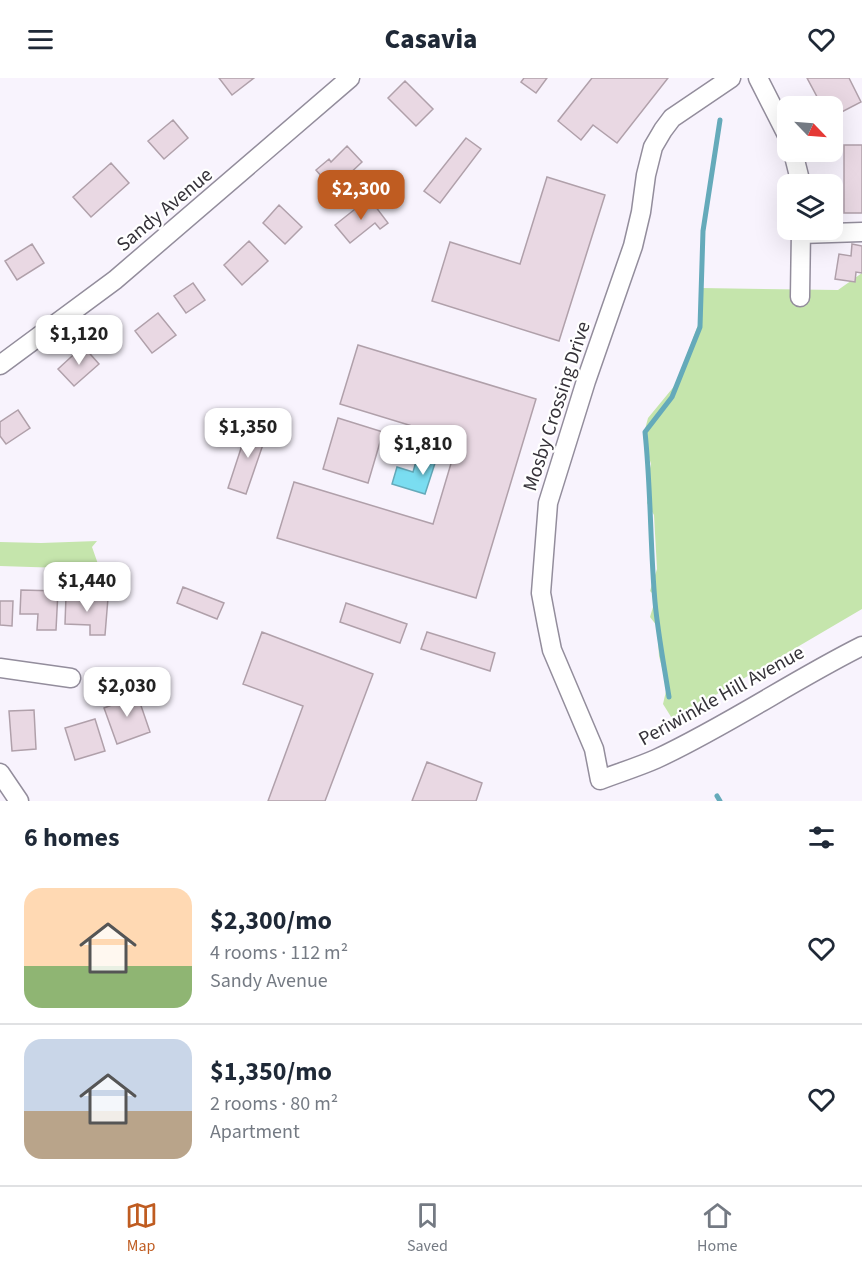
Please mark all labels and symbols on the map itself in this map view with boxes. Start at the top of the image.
north arrow [777,96,843,162]
street label: Sandy Avenue [111,161,219,258]
pin: $2,300 [312,170,410,221]
pin: $1,120 [30,315,128,366]
street label: Mosby Crossing Drive [516,318,598,495]
pin: $1,350 [199,408,297,459]
pin: $1,810 [374,425,472,476]
pin: $1,440 [38,562,136,613]
street label: Periwinkle Hill Avenue [634,639,809,753]
pin: $2,030 [78,667,176,718]

